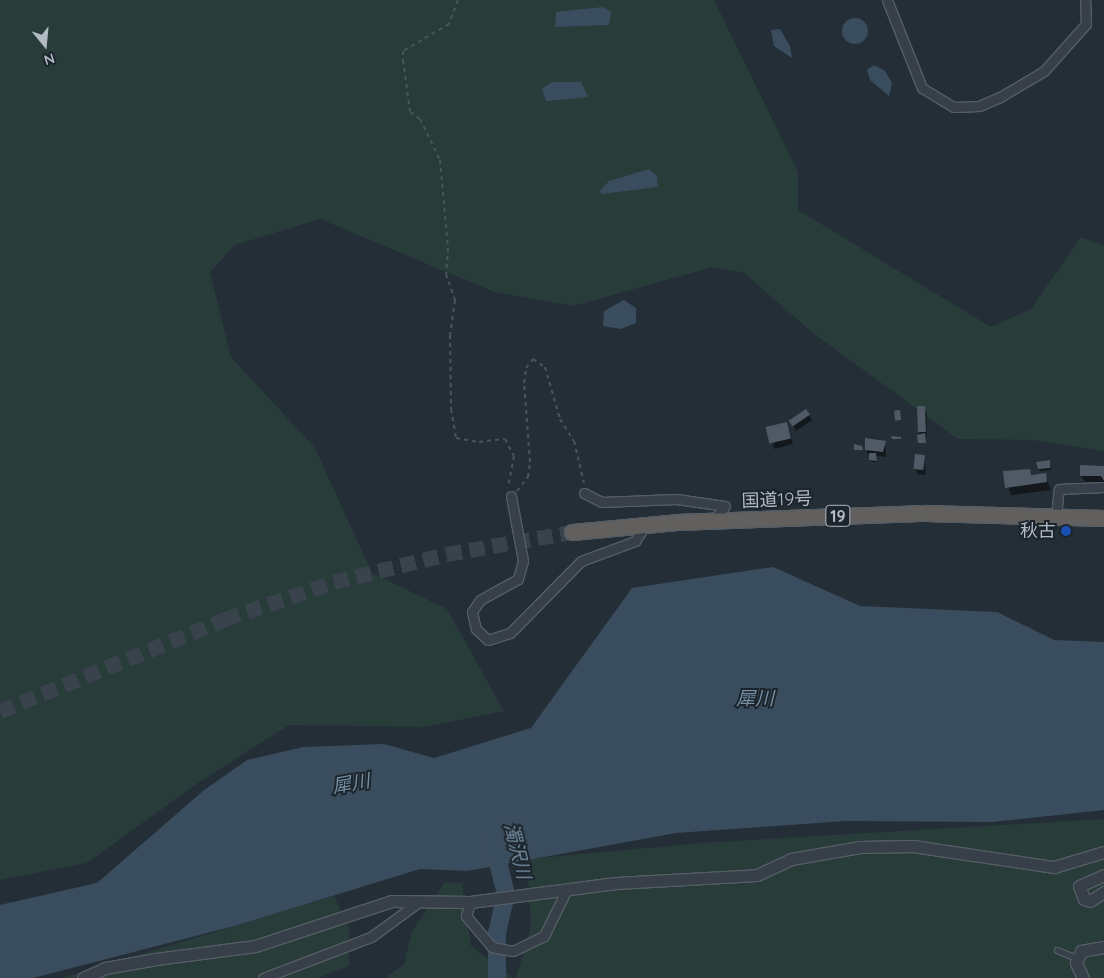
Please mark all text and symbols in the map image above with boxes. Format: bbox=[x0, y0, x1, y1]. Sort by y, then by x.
north arrow bbox=[20, 20, 70, 70]
text: N bbox=[42, 49, 57, 69]
street label: 国道19号 bbox=[741, 488, 813, 512]
road number: 19 bbox=[824, 502, 852, 530]
place label: 秋古 bbox=[1020, 520, 1056, 542]
marker: 秋古 bbox=[1060, 525, 1072, 537]
water label: 犀川 bbox=[736, 688, 774, 710]
water label: 犀川 bbox=[330, 769, 372, 799]
water label: 濁沢川 bbox=[499, 821, 535, 881]

